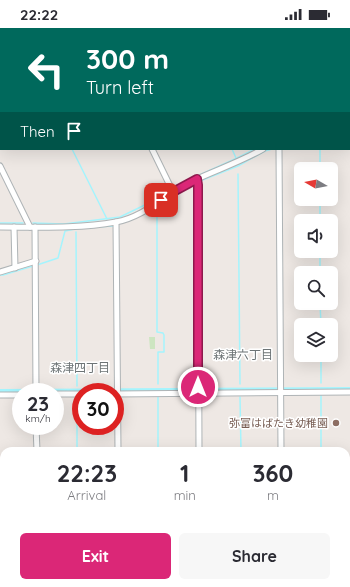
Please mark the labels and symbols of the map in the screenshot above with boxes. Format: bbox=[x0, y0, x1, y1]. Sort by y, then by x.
north arrow bbox=[294, 162, 338, 206]
pin bbox=[144, 183, 178, 217]
district label: 森津六丁目 bbox=[213, 347, 273, 362]
district label: 森津四丁目 bbox=[50, 360, 110, 375]
position arrow bbox=[177, 366, 219, 408]
speed limit sign: 30 bbox=[72, 383, 124, 435]
place label: 弥富はばたき幼稚園 bbox=[229, 416, 328, 430]
marker: 弥富はばたき幼稚園 bbox=[331, 418, 341, 428]

